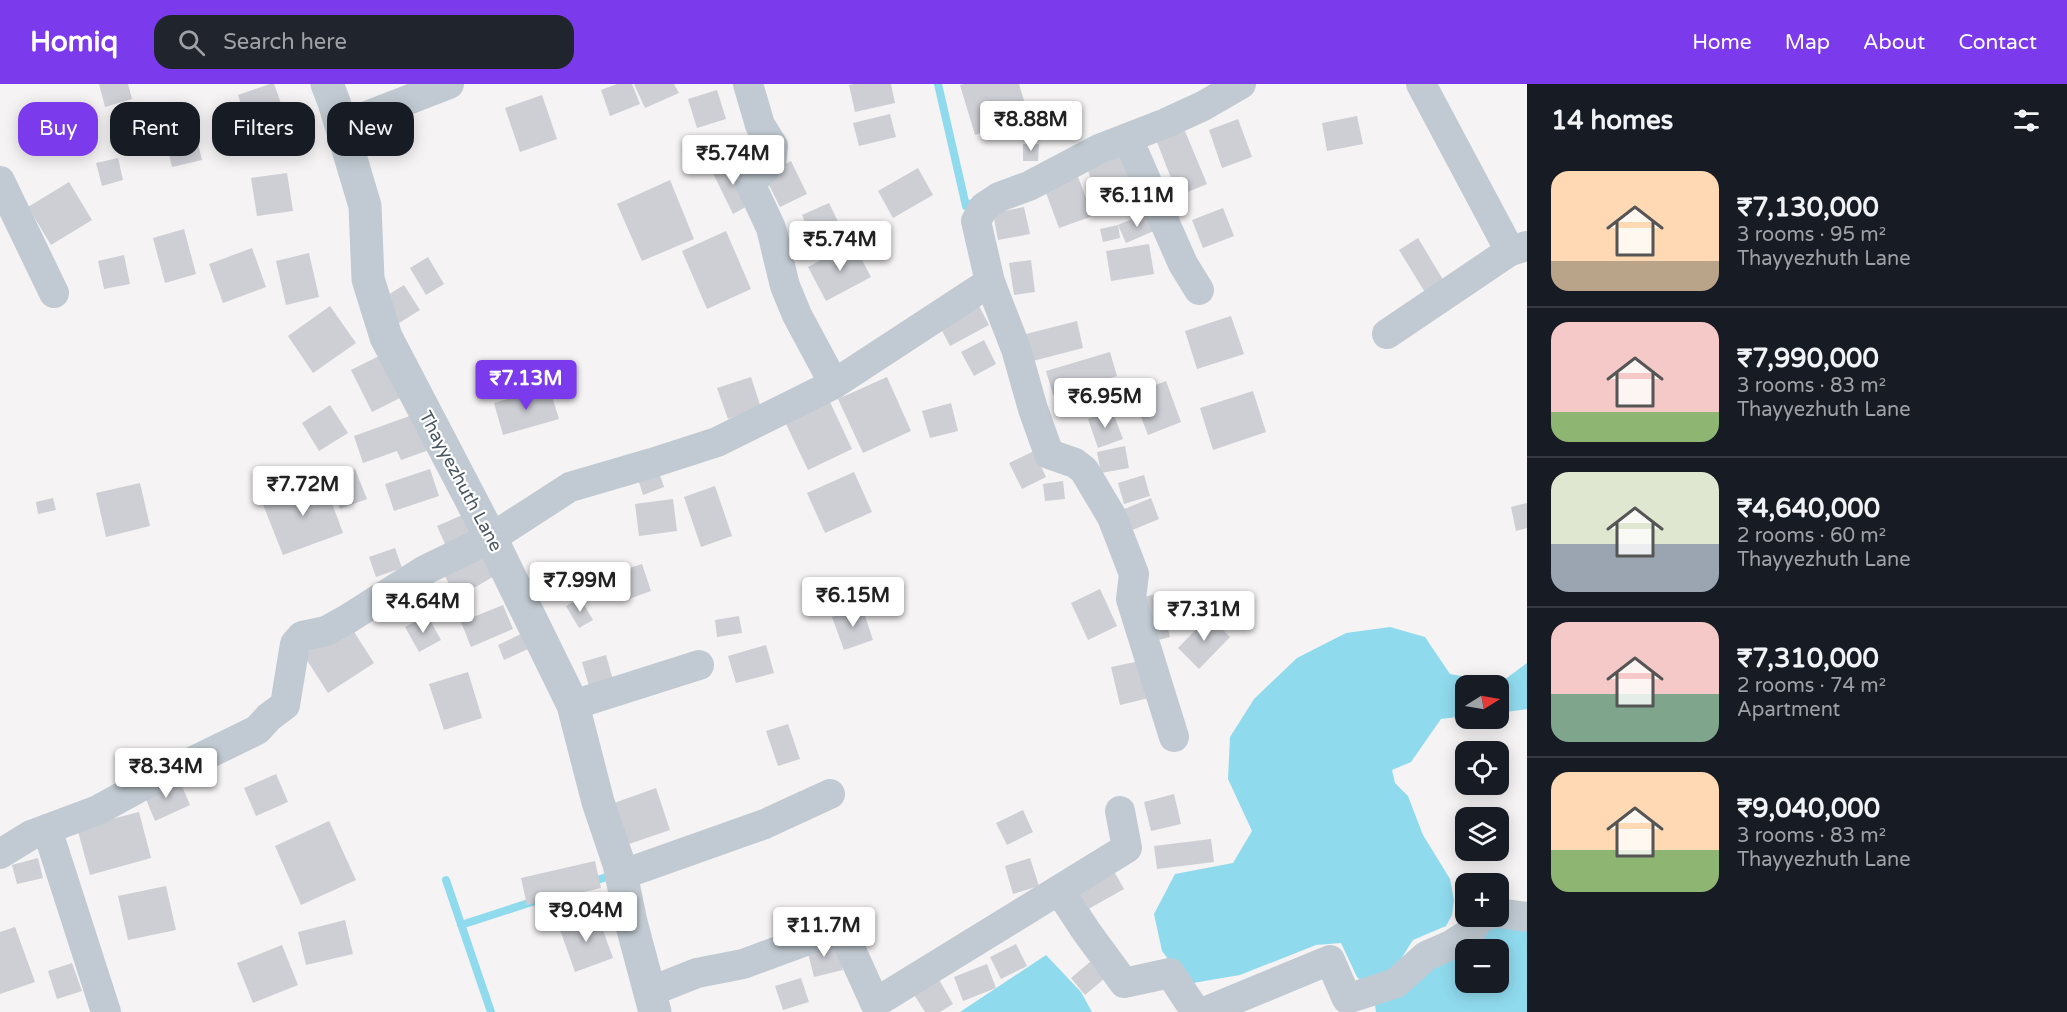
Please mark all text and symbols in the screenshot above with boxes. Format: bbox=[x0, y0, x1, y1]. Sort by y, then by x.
search box bbox=[154, 15, 574, 69]
text: Homiq bbox=[30, 25, 118, 59]
icon: search bbox=[175, 26, 208, 59]
text: Search here bbox=[223, 29, 347, 55]
text: Home bbox=[1692, 30, 1752, 55]
text: Map bbox=[1785, 30, 1830, 55]
text: About bbox=[1863, 30, 1925, 55]
text: Contact bbox=[1958, 30, 2037, 55]
pin: ₹8.88M bbox=[982, 101, 1080, 152]
chip: Buy bbox=[18, 102, 98, 156]
chip: Rent bbox=[110, 102, 200, 156]
chip: Filters bbox=[212, 102, 315, 156]
chip: New bbox=[327, 102, 414, 156]
icon: filters bbox=[2010, 104, 2043, 137]
text: 14 homes bbox=[1551, 105, 1673, 136]
text: ₹8.88M bbox=[994, 108, 1068, 132]
pin: ₹5.74M bbox=[684, 135, 782, 186]
text: ₹5.74M bbox=[696, 142, 770, 166]
pin: ₹6.11M bbox=[1088, 177, 1186, 228]
text: ₹6.11M bbox=[1100, 184, 1174, 208]
text: ₹7,130,000 bbox=[1737, 192, 1879, 223]
icon: home bbox=[1599, 195, 1671, 267]
pin: ₹5.74M bbox=[791, 221, 889, 272]
text: 3 rooms · 95 m² bbox=[1737, 223, 1886, 247]
text: ₹5.74M bbox=[803, 228, 877, 252]
text: Thayyezhuth Lane bbox=[1737, 247, 1910, 271]
text: ₹7,990,000 bbox=[1737, 343, 1879, 374]
icon: home bbox=[1599, 346, 1671, 418]
pin: ₹7.13M bbox=[477, 360, 575, 411]
text: ₹7.13M bbox=[490, 367, 562, 391]
text: 3 rooms · 83 m² bbox=[1737, 374, 1886, 398]
pin: ₹6.95M bbox=[1056, 378, 1154, 429]
text: ₹6.95M bbox=[1068, 385, 1142, 409]
text: Thayyezhuth Lane bbox=[1737, 398, 1910, 422]
street label: Thayyezhuth Lane bbox=[415, 407, 507, 555]
pin: ₹7.72M bbox=[254, 466, 352, 517]
text: ₹7.72M bbox=[267, 473, 339, 497]
text: ₹4,640,000 bbox=[1737, 493, 1880, 524]
icon: home bbox=[1599, 496, 1671, 568]
text: 2 rooms · 60 m² bbox=[1737, 524, 1886, 548]
text: Thayyezhuth Lane bbox=[1737, 548, 1910, 572]
pin: ₹7.99M bbox=[531, 562, 629, 613]
text: ₹7.99M bbox=[544, 569, 616, 593]
pin: ₹6.15M bbox=[804, 577, 902, 628]
pin: ₹4.64M bbox=[374, 583, 472, 634]
text: ₹6.15M bbox=[816, 584, 890, 608]
text: ₹4.64M bbox=[386, 590, 460, 614]
pin: ₹7.31M bbox=[1155, 591, 1253, 642]
text: ₹7.31M bbox=[1168, 598, 1240, 622]
text: ₹7,310,000 bbox=[1737, 643, 1879, 674]
icon: home bbox=[1599, 646, 1671, 718]
text: 2 rooms · 74 m² bbox=[1737, 674, 1886, 698]
north arrow bbox=[1455, 675, 1509, 729]
map controls bbox=[1455, 675, 1509, 993]
text: Apartment bbox=[1737, 698, 1840, 722]
button: locate bbox=[1455, 741, 1509, 795]
pin: ₹8.34M bbox=[117, 748, 215, 799]
text: ₹8.34M bbox=[129, 755, 203, 779]
text: ₹9,040,000 bbox=[1737, 793, 1880, 824]
icon: home bbox=[1599, 796, 1671, 868]
button: layers bbox=[1455, 807, 1509, 861]
text: 3 rooms · 83 m² bbox=[1737, 824, 1886, 848]
text: Thayyezhuth Lane bbox=[1737, 848, 1910, 872]
button: + bbox=[1455, 873, 1509, 927]
pin: ₹9.04M bbox=[537, 892, 635, 943]
text: ₹9.04M bbox=[549, 899, 623, 923]
pin: ₹11.7M bbox=[775, 907, 873, 958]
text: ₹11.7M bbox=[787, 914, 861, 938]
button: − bbox=[1455, 939, 1509, 993]

